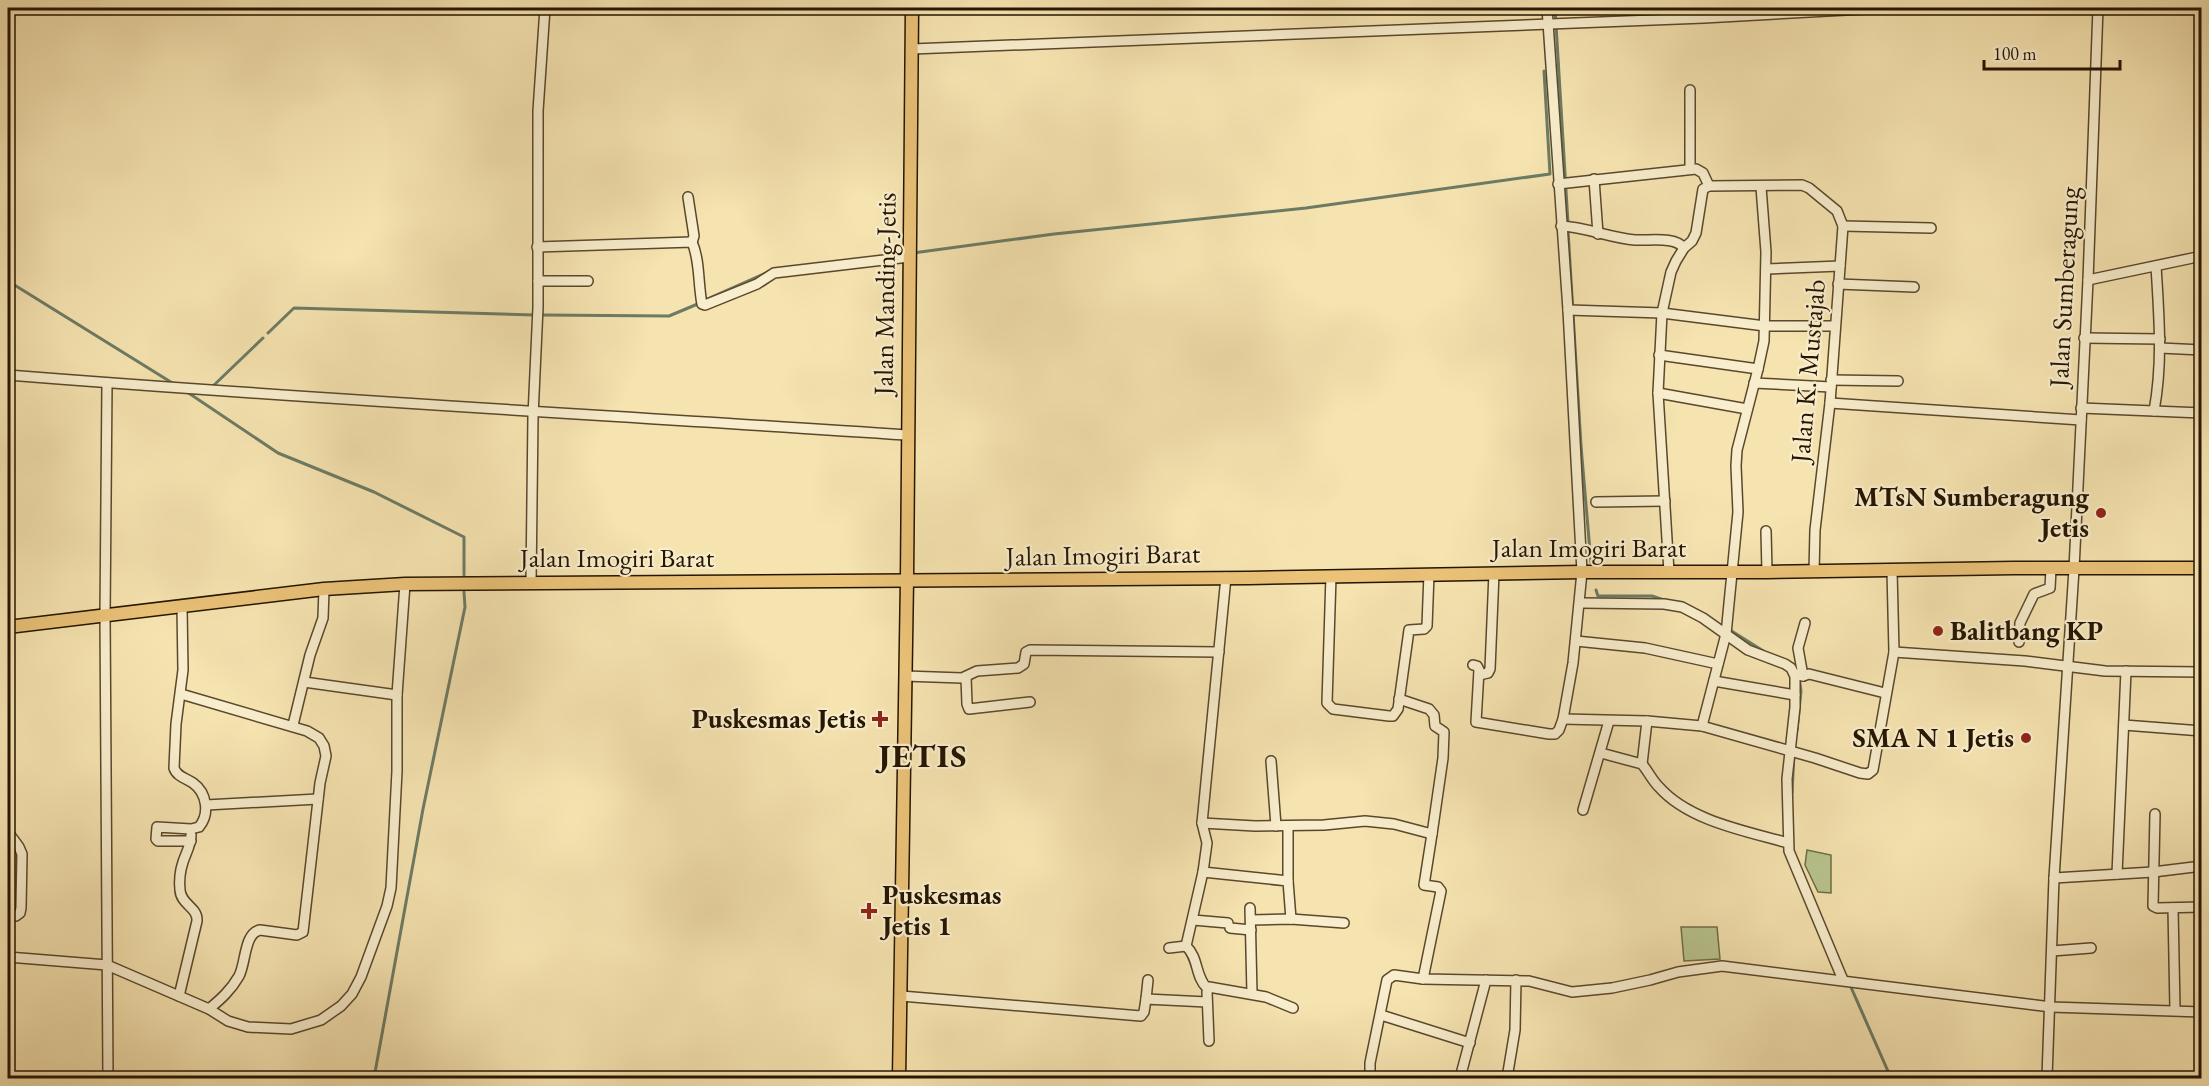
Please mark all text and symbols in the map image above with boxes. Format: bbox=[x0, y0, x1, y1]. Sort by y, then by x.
scale bar bbox=[1984, 33, 2120, 71]
text: 100 m bbox=[1993, 42, 2037, 65]
street label: Jalan Sumberagung bbox=[2041, 186, 2086, 390]
street label: Jalan Manding-Jetis bbox=[865, 192, 904, 398]
street label: Jalan K. Mustajab bbox=[1782, 278, 1833, 466]
place label: MTsN Sumberagung Jetis bbox=[1854, 479, 2089, 545]
marker: MTsN Sumberagung Jetis bbox=[2094, 506, 2108, 520]
street label: Jalan Imogiri Barat bbox=[1490, 530, 1687, 565]
street label: Jalan Imogiri Barat bbox=[1003, 535, 1201, 574]
street label: Jalan Imogiri Barat bbox=[518, 540, 715, 575]
place label: Balitbang KP bbox=[1950, 613, 2103, 648]
marker: Balitbang KP bbox=[1931, 624, 1945, 638]
place label: Puskesmas Jetis bbox=[691, 701, 866, 736]
marker: Puskesmas Jetis bbox=[871, 710, 889, 728]
place label: SMA N 1 Jetis bbox=[1852, 720, 2014, 755]
marker: SMA N 1 Jetis bbox=[2019, 731, 2033, 745]
district label: JETIS bbox=[875, 734, 968, 777]
place label: Puskesmas Jetis 1 bbox=[879, 877, 1002, 943]
marker: Puskesmas Jetis 1 bbox=[860, 902, 878, 920]

